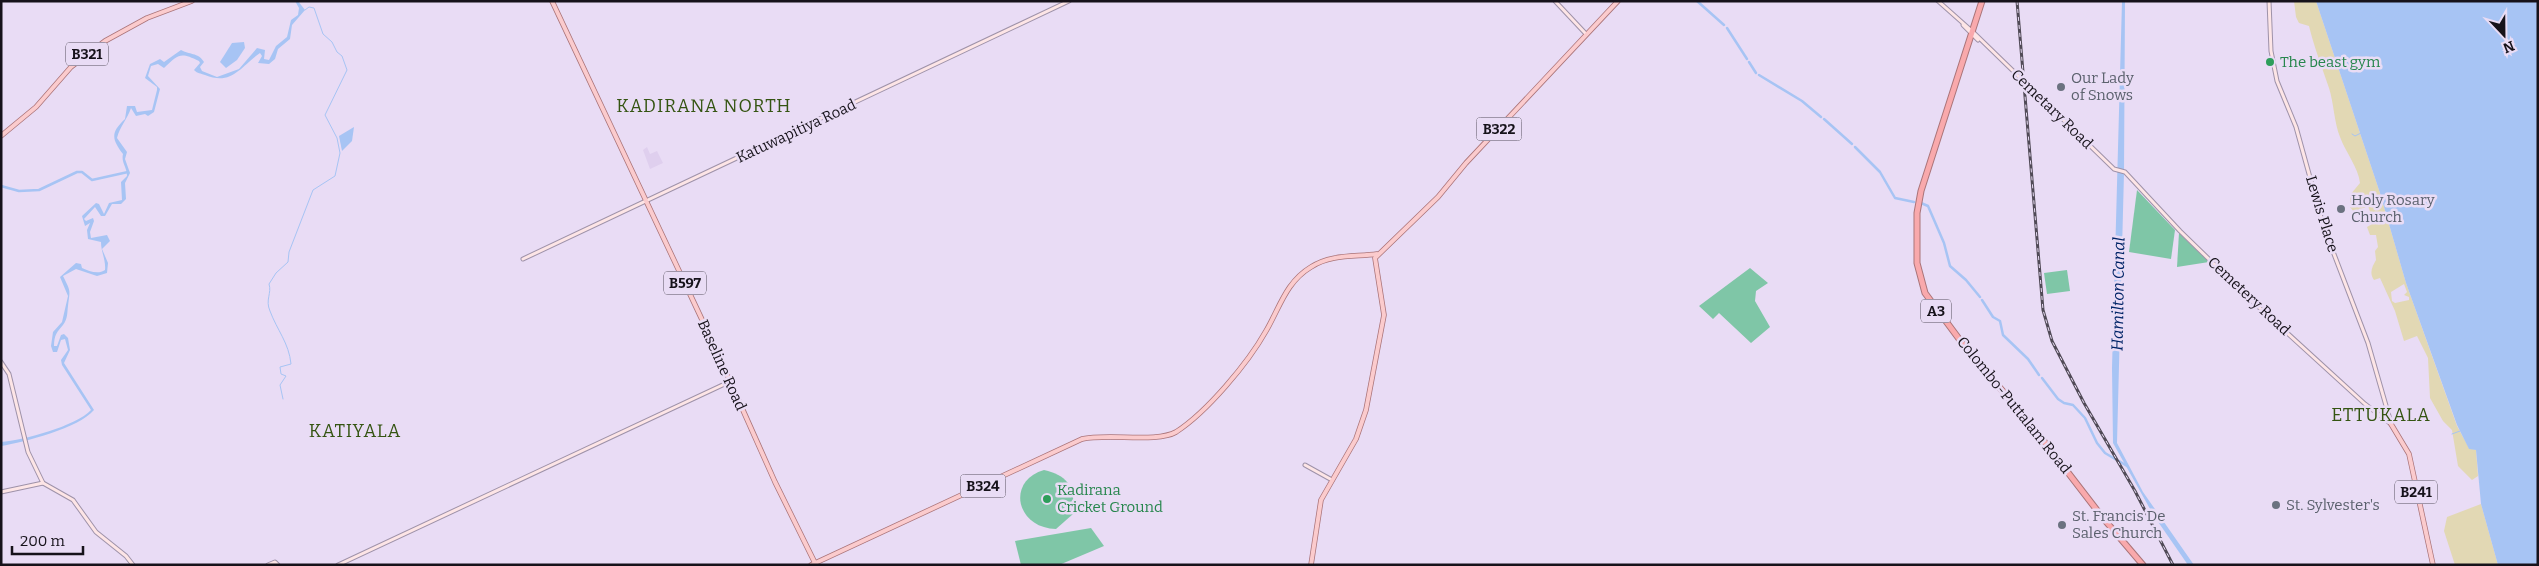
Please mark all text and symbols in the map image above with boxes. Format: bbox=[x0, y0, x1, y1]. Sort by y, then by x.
north arrow bbox=[2479, 10, 2529, 60]
text: N bbox=[2500, 37, 2517, 57]
road number: B321 bbox=[66, 42, 108, 66]
place label: The beast gym bbox=[2280, 53, 2381, 71]
marker: The beast gym bbox=[2264, 56, 2276, 68]
street label: Cemetary Road bbox=[2007, 66, 2097, 153]
place label: Our Lady of Snows bbox=[2071, 69, 2134, 104]
marker: Our Lady of Snows bbox=[2055, 81, 2067, 93]
district label: KADIRANA NORTH bbox=[616, 95, 792, 117]
street label: Katuwapitiya Road bbox=[733, 95, 859, 167]
road number: B322 bbox=[1476, 118, 1522, 140]
street label: Lewis Place bbox=[2302, 173, 2342, 255]
place label: Holy Rosary Church bbox=[2351, 191, 2435, 226]
marker: Holy Rosary Church bbox=[2335, 203, 2347, 215]
water label: Hamilton Canal bbox=[2108, 237, 2128, 351]
street label: Cemetery Road bbox=[2204, 253, 2294, 339]
road number: B597 bbox=[664, 272, 706, 294]
road number: A3 bbox=[1921, 300, 1951, 322]
street label: Baseline Road bbox=[694, 317, 750, 413]
street label: Colombo-Puttalam Road bbox=[1953, 333, 2075, 477]
district label: ETTUKALA bbox=[2331, 404, 2431, 426]
district label: KATIYALA bbox=[309, 420, 401, 442]
road number: B324 bbox=[960, 474, 1006, 498]
place label: Kadirana Cricket Ground bbox=[1057, 481, 1163, 516]
road number: B241 bbox=[2395, 481, 2437, 504]
marker: Kadirana Cricket Ground bbox=[1041, 493, 1053, 505]
place label: St. Sylvester's bbox=[2286, 496, 2380, 514]
marker: St. Sylvester's bbox=[2270, 499, 2282, 511]
place label: St. Francis De Sales Church bbox=[2072, 507, 2165, 542]
marker: St. Francis De Sales Church bbox=[2056, 519, 2068, 531]
scale bar bbox=[12, 524, 84, 556]
text: 200 m bbox=[20, 532, 65, 550]

